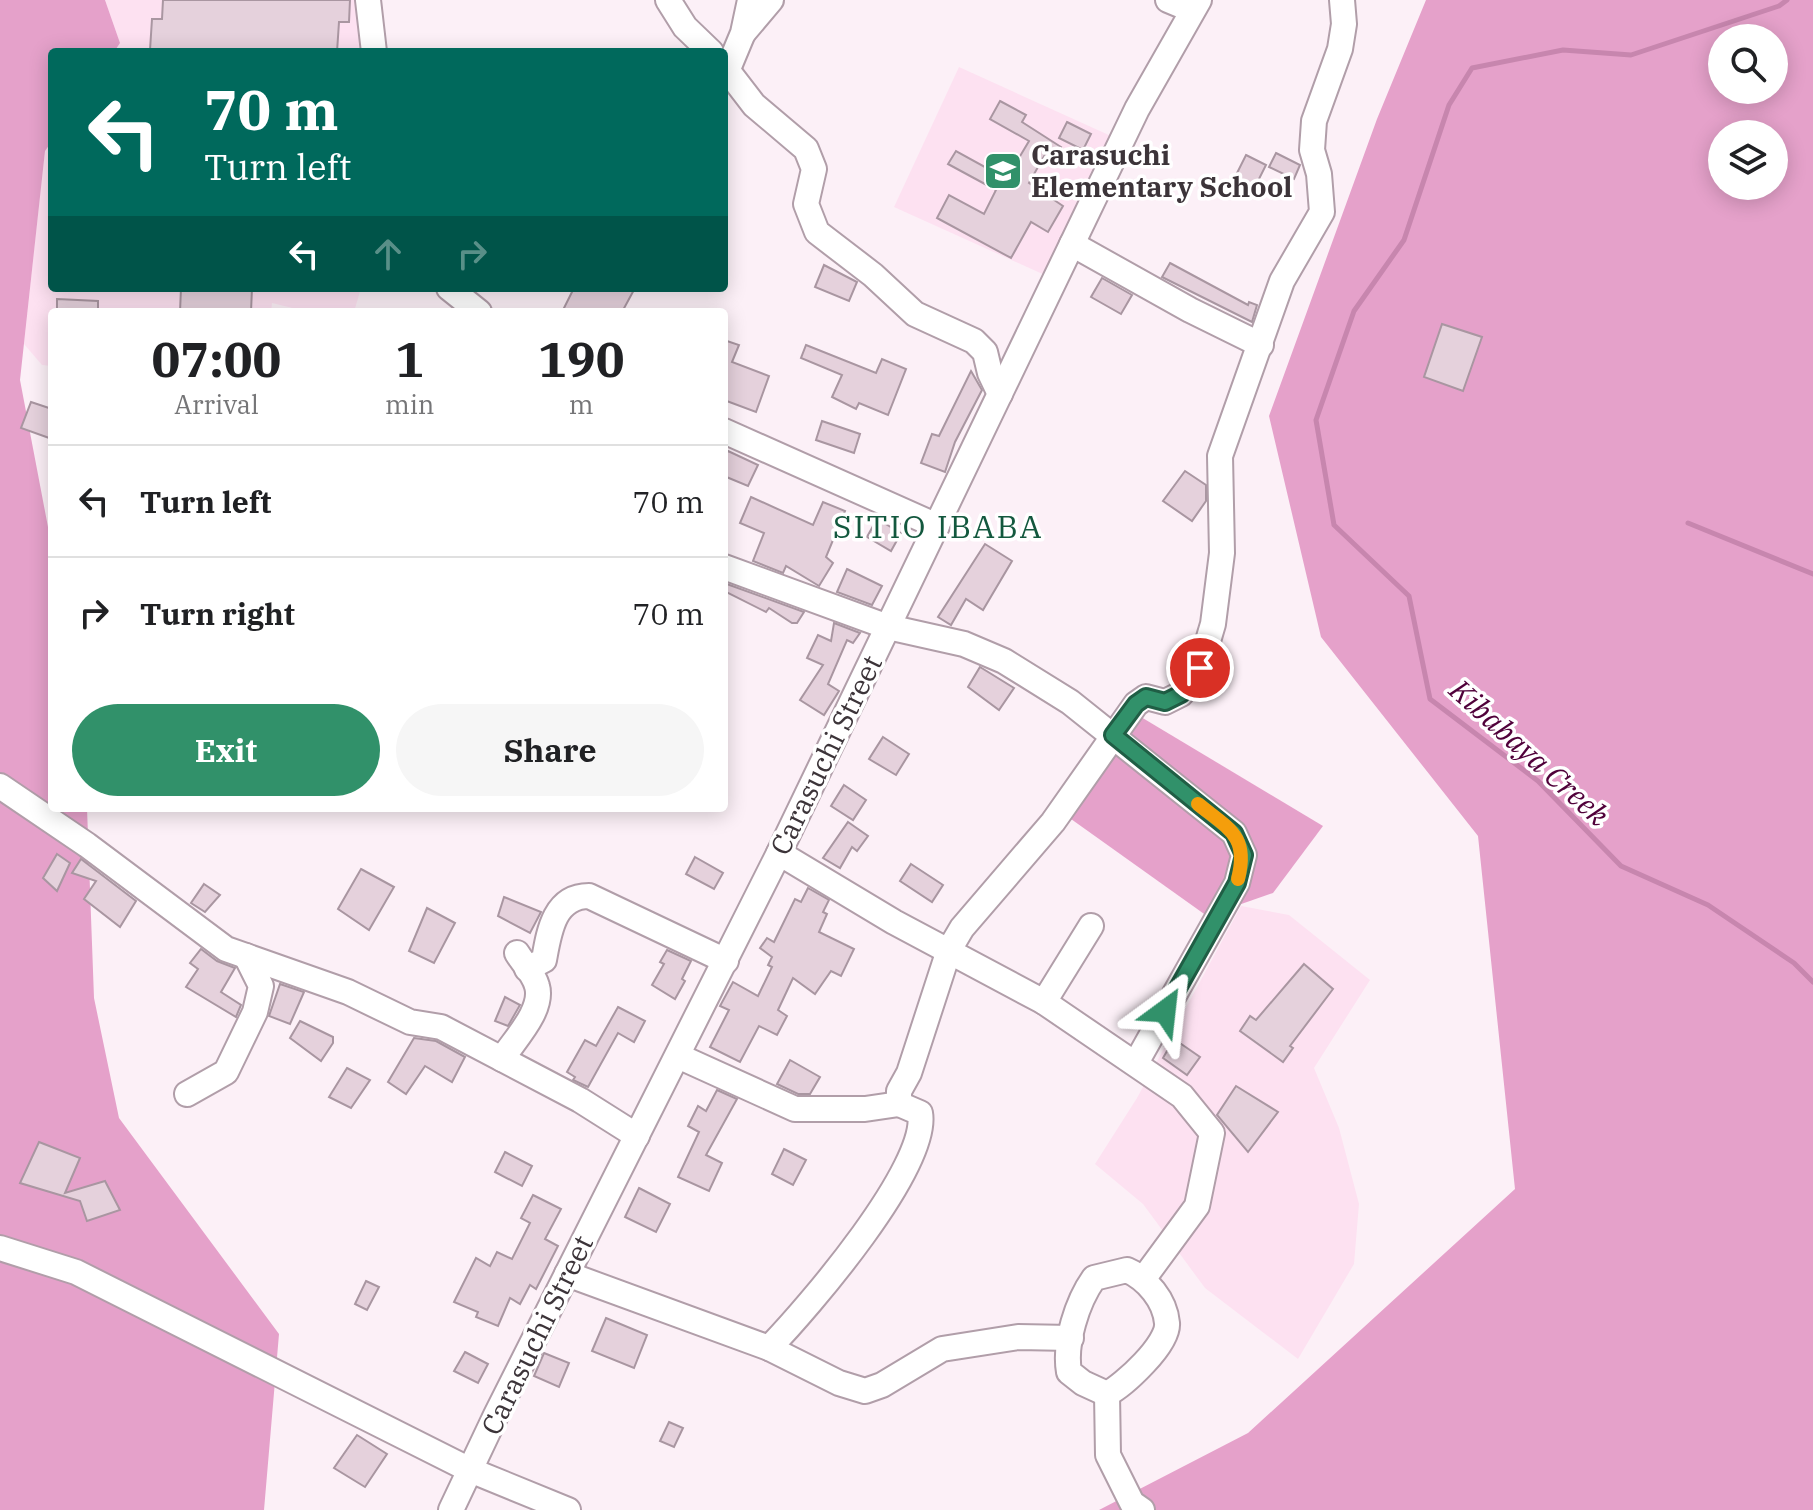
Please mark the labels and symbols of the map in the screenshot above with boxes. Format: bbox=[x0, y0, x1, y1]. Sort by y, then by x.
place label: Carasuchi Elementary School bbox=[1031, 136, 1292, 205]
school or university icon: Carasuchi Elementary School bbox=[982, 150, 1024, 192]
district label: SITIO IBABA bbox=[833, 505, 1043, 547]
pin bbox=[1166, 634, 1234, 702]
street label: Carasuchi Street bbox=[761, 649, 890, 861]
water label: Kibabaya Creek bbox=[1441, 669, 1618, 834]
position arrow bbox=[1123, 969, 1207, 1053]
street label: Carasuchi Street bbox=[472, 1229, 601, 1441]

